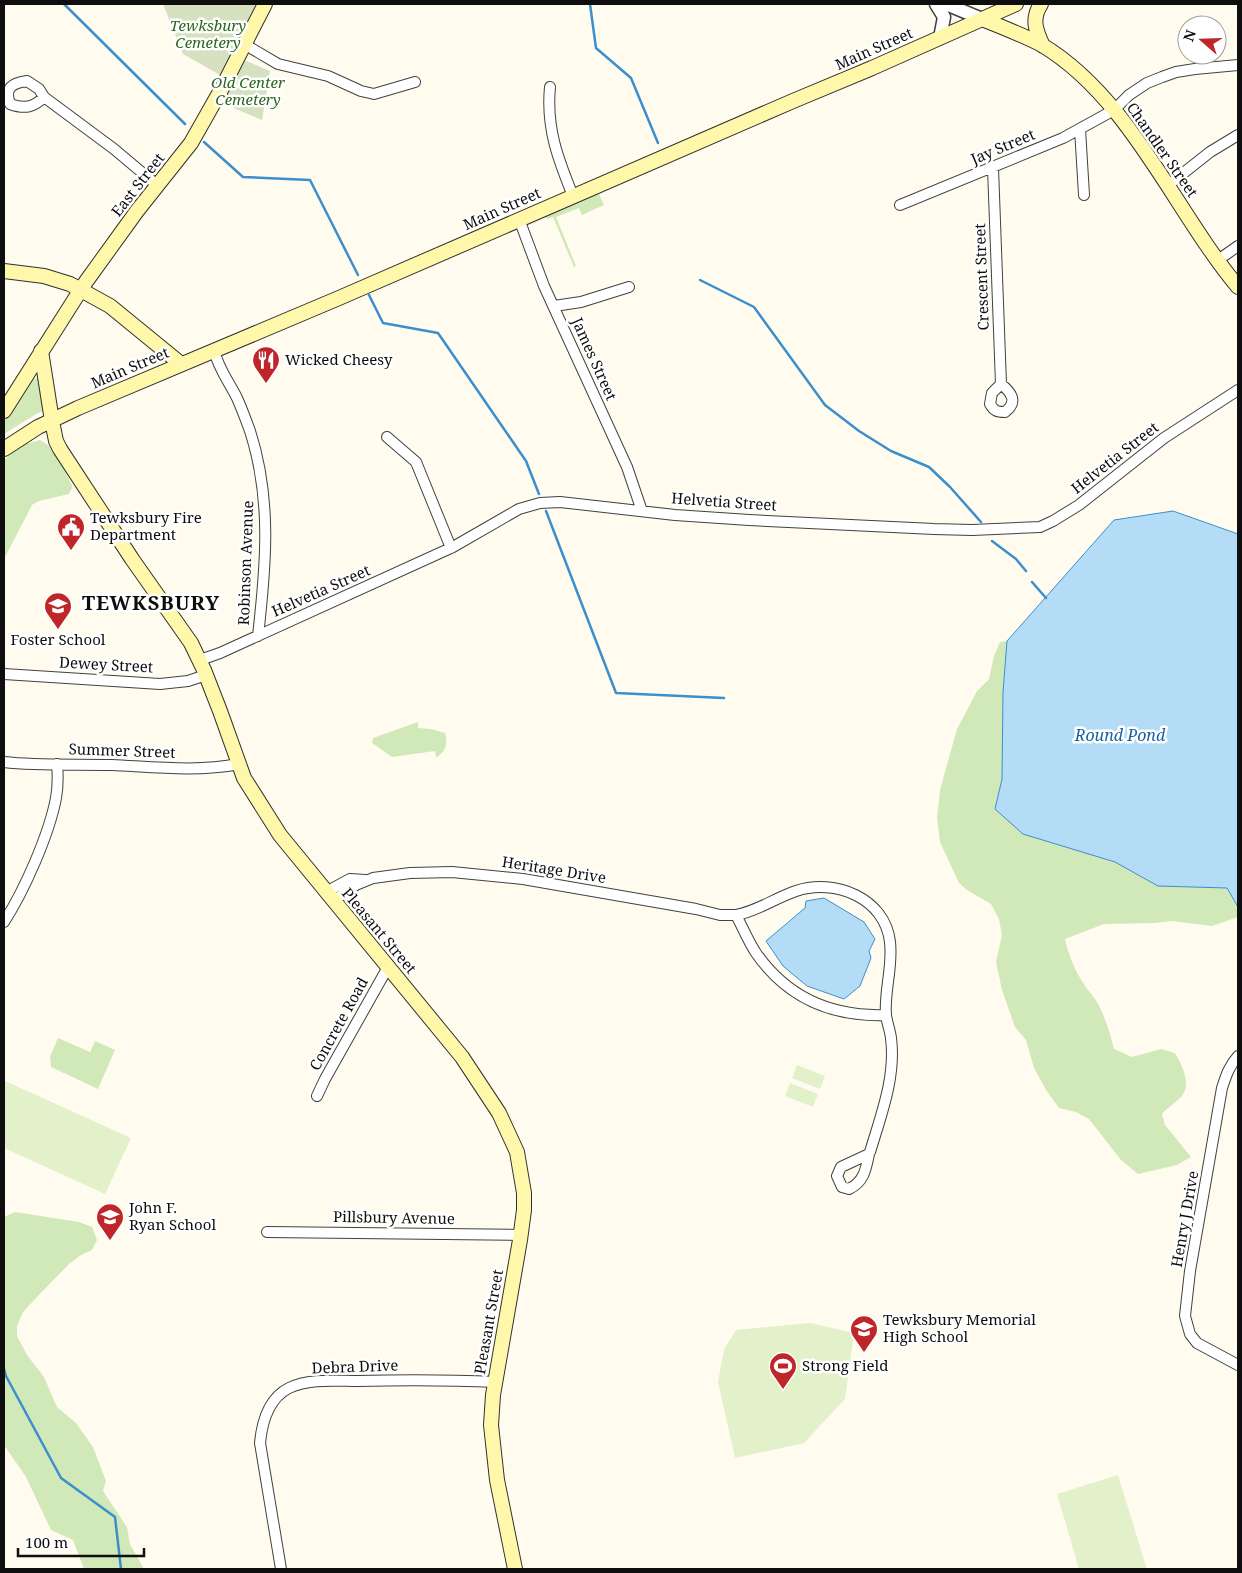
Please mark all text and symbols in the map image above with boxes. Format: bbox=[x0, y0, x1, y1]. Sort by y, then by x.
park label: Tewksbury Cemetery bbox=[170, 15, 246, 52]
north arrow bbox=[1177, 15, 1227, 65]
street label: Main Street bbox=[832, 22, 915, 74]
text: N bbox=[1178, 27, 1200, 44]
park label: Old Center Cemetery bbox=[211, 72, 286, 109]
street label: Chandler Street bbox=[1123, 98, 1203, 201]
street label: Jay Street bbox=[967, 124, 1038, 169]
street label: East Street bbox=[106, 148, 168, 220]
street label: Main Street bbox=[460, 182, 543, 234]
street label: Crescent Street bbox=[969, 223, 993, 331]
street label: James Street bbox=[567, 313, 622, 403]
street label: Main Street bbox=[88, 342, 172, 392]
restaurant icon: Wicked Cheesy bbox=[251, 345, 281, 384]
place label: Wicked Cheesy bbox=[285, 349, 393, 369]
street label: Helvetia Street bbox=[1067, 417, 1162, 498]
street label: Helvetia Street bbox=[671, 487, 777, 515]
street label: Robinson Avenue bbox=[233, 500, 257, 626]
place label: Tewksbury Fire Department bbox=[90, 507, 202, 544]
public building icon: Tewksbury Fire Department bbox=[56, 512, 86, 551]
street label: Helvetia Street bbox=[268, 559, 373, 621]
district label: TEWKSBURY bbox=[82, 589, 220, 616]
school or university icon: Foster School bbox=[43, 591, 73, 630]
place label: Foster School bbox=[11, 629, 106, 649]
street label: Dewey Street bbox=[59, 652, 154, 676]
water label: Round Pond bbox=[1074, 724, 1166, 746]
street label: Summer Street bbox=[68, 738, 176, 762]
street label: Heritage Drive bbox=[501, 851, 608, 887]
street label: Pleasant Street bbox=[338, 883, 422, 977]
street label: Concrete Road bbox=[304, 973, 372, 1074]
street label: Henry J Drive bbox=[1166, 1169, 1202, 1269]
place label: John F. Ryan School bbox=[128, 1197, 216, 1234]
school or university icon: John F. Ryan School bbox=[95, 1202, 125, 1241]
street label: Pillsbury Avenue bbox=[333, 1206, 455, 1228]
street label: Pleasant Street bbox=[469, 1268, 507, 1376]
place label: Tewksbury Memorial High School bbox=[883, 1309, 1036, 1346]
school or university icon: Tewksbury Memorial High School bbox=[849, 1314, 879, 1353]
sports icon: Strong Field bbox=[768, 1351, 798, 1390]
street label: Debra Drive bbox=[311, 1354, 399, 1378]
place label: Strong Field bbox=[802, 1355, 888, 1375]
scale bar bbox=[18, 1526, 144, 1558]
text: 100 m bbox=[25, 1532, 68, 1552]

